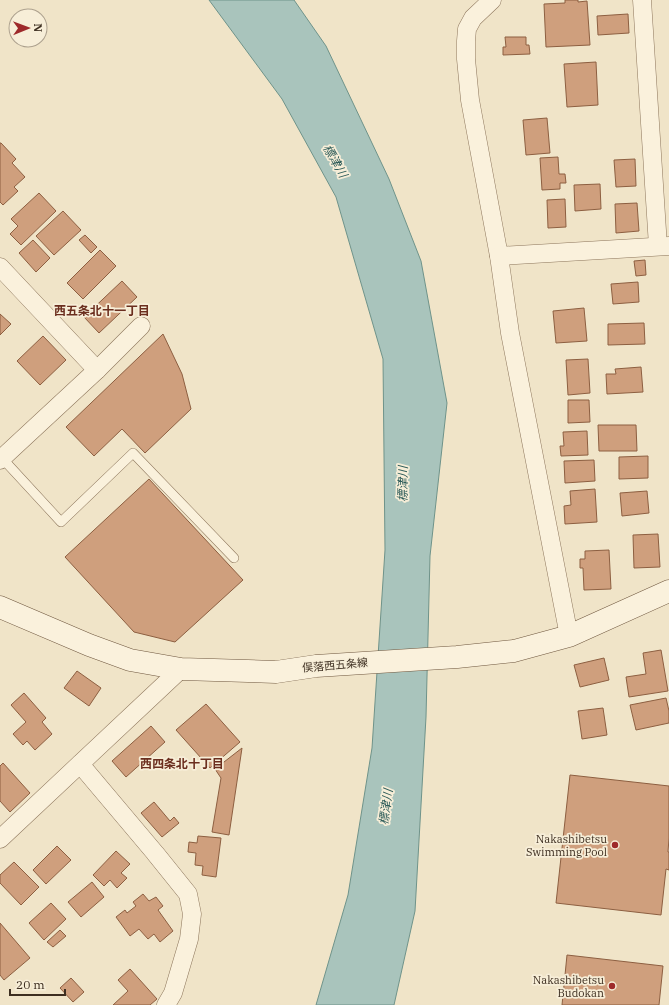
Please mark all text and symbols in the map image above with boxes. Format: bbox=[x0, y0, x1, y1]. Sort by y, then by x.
north arrow bbox=[8, 8, 48, 48]
text: N bbox=[31, 23, 45, 33]
water label: 標津川 bbox=[320, 141, 352, 182]
district label: 西五条北十一丁目 bbox=[54, 303, 150, 318]
water label: 標津川 bbox=[395, 464, 410, 502]
street label: 俣落西五条線 bbox=[302, 655, 368, 675]
district label: 西四条北十丁目 bbox=[140, 756, 224, 771]
water label: 標津川 bbox=[376, 786, 396, 826]
place label: Nakashibetsu Swimming Pool bbox=[526, 832, 607, 859]
marker: Nakashibetsu Swimming Pool bbox=[610, 840, 620, 850]
scale bar bbox=[10, 971, 65, 997]
place label: Nakashibetsu Budokan bbox=[533, 973, 604, 1000]
text: 20 m bbox=[16, 977, 45, 992]
marker: Nakashibetsu Budokan bbox=[607, 981, 617, 991]

